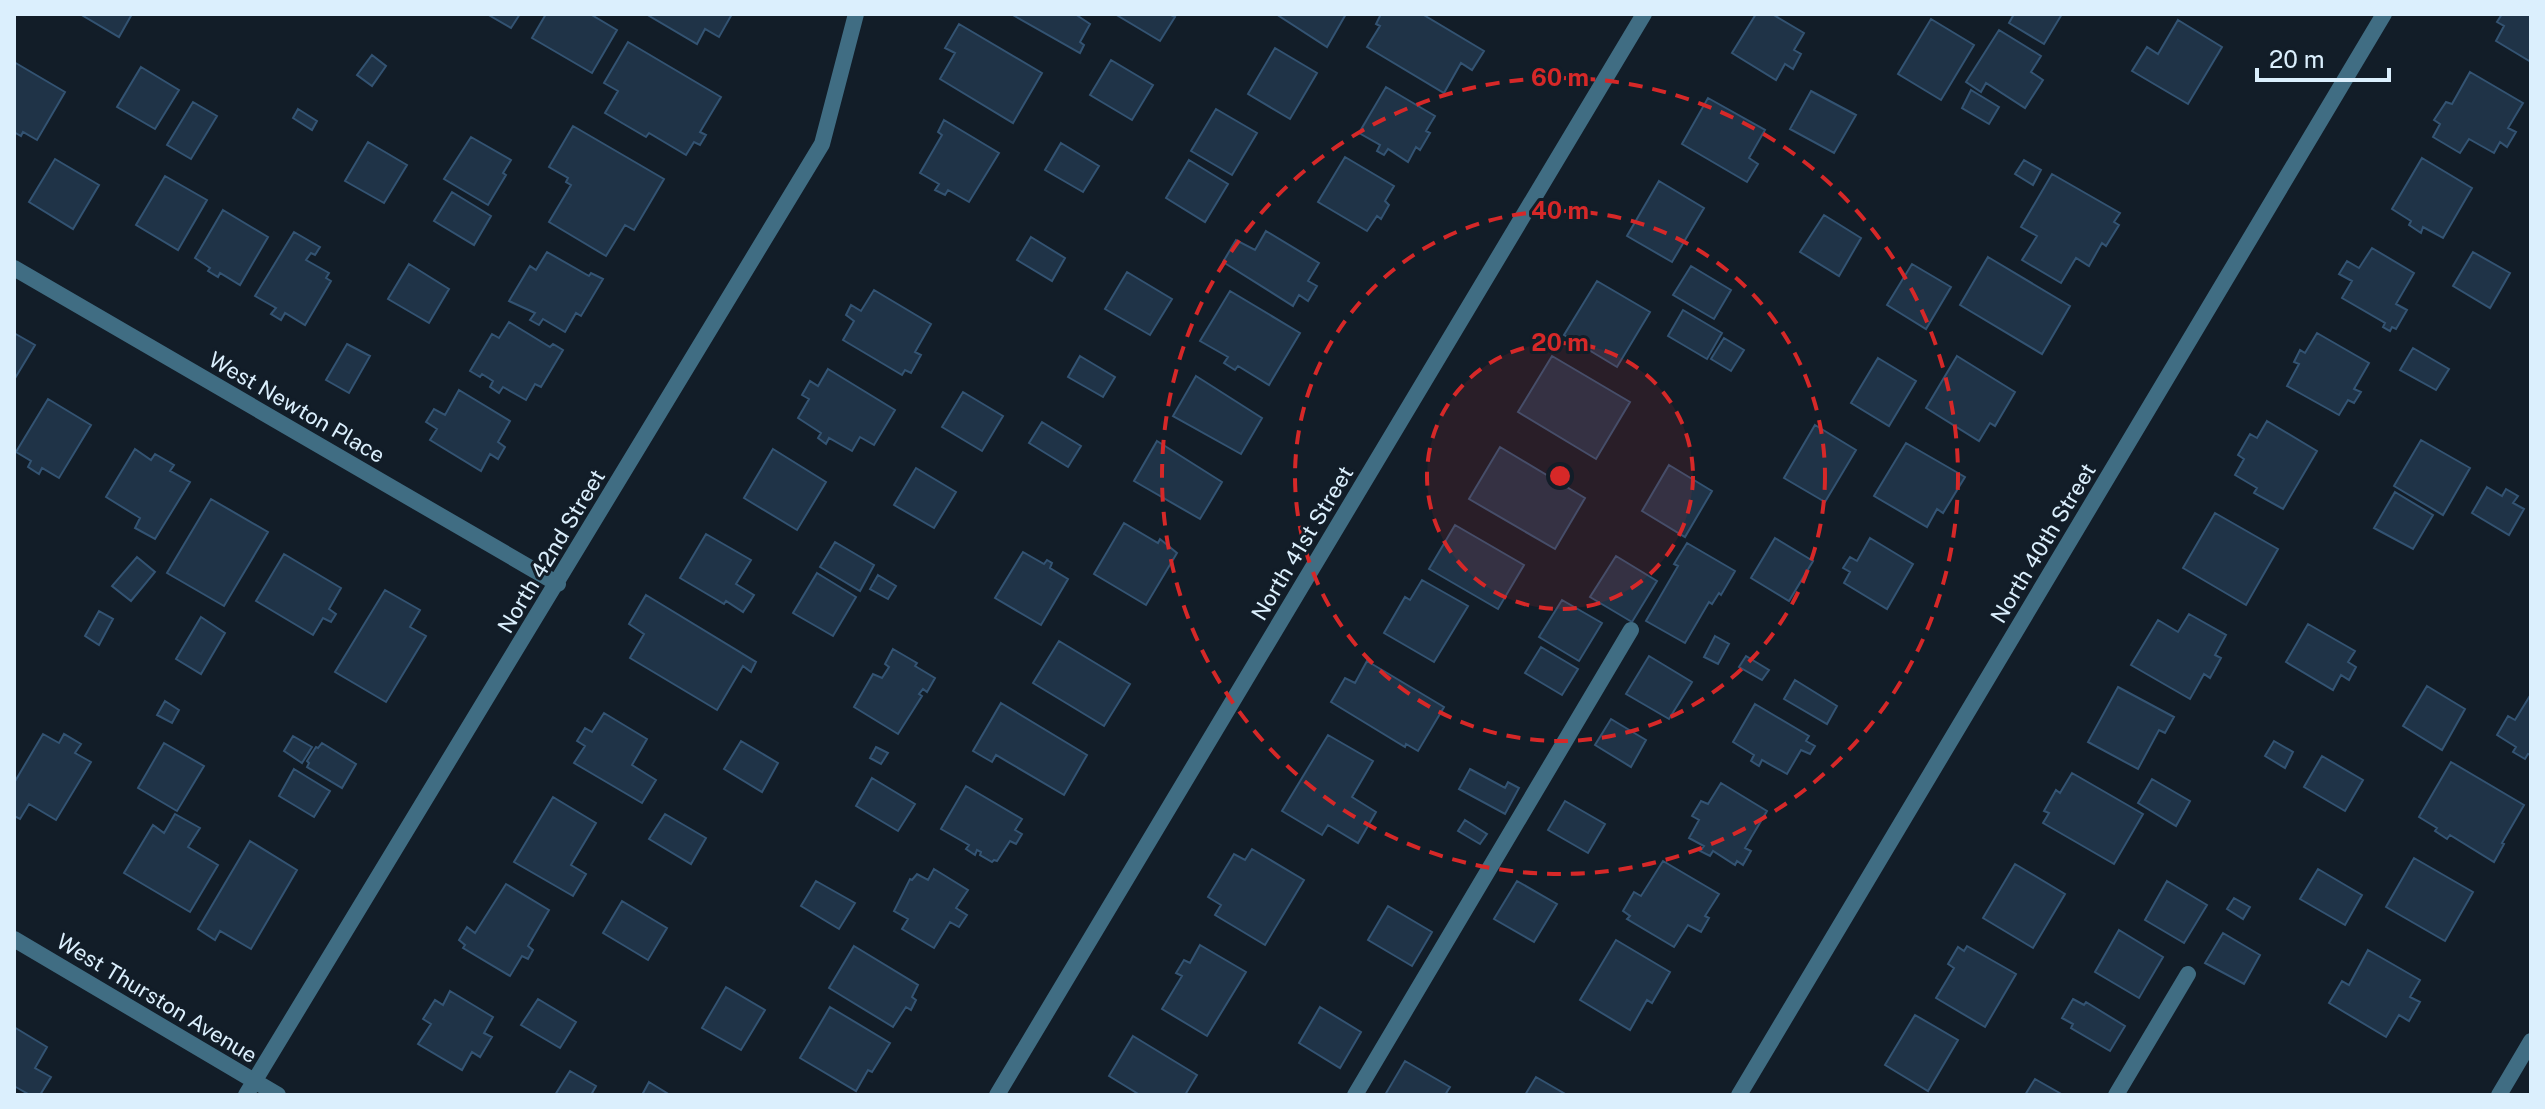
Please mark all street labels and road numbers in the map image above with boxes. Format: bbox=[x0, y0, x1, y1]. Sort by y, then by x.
street label: West Newton Place bbox=[204, 346, 390, 468]
street label: North 40th Street bbox=[1985, 458, 2101, 628]
street label: North 41st Street bbox=[1246, 461, 1358, 625]
street label: North 42nd Street bbox=[492, 465, 610, 637]
street label: West Thurston Avenue bbox=[52, 928, 262, 1068]

